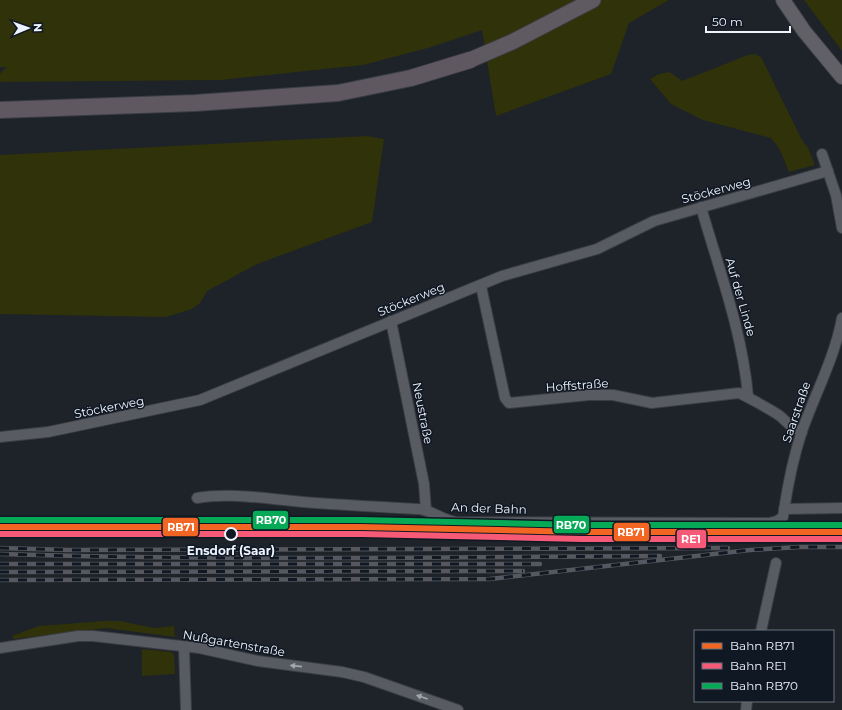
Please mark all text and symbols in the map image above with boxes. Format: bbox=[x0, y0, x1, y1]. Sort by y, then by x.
north arrow bbox=[8, 8, 48, 48]
scale bar bbox=[706, 8, 790, 34]
text: 50 m bbox=[712, 14, 743, 29]
text: N bbox=[31, 23, 45, 32]
street label: Stöckerweg bbox=[680, 174, 752, 206]
street label: Auf der Linde bbox=[723, 256, 759, 338]
street label: Stöckerweg bbox=[375, 279, 447, 319]
street label: Hoffstraße bbox=[545, 375, 609, 395]
street label: Saarstraße bbox=[779, 379, 813, 445]
street label: Neustraße bbox=[410, 381, 436, 445]
street label: Stöckerweg bbox=[73, 393, 145, 421]
street label: An der Bahn bbox=[451, 499, 527, 517]
line badge: RB70 bbox=[252, 510, 289, 530]
text: RB70 bbox=[256, 513, 287, 527]
line badge: RB70 bbox=[553, 515, 590, 534]
line badge: RB71 bbox=[162, 517, 199, 537]
text: RB70 bbox=[556, 518, 587, 532]
text: RB71 bbox=[167, 520, 195, 534]
line badge: RB71 bbox=[613, 522, 650, 542]
text: RB71 bbox=[617, 525, 645, 539]
marker: Ensdorf (Saar) bbox=[224, 527, 238, 541]
line badge: RE1 bbox=[676, 529, 707, 549]
text: RE1 bbox=[681, 532, 701, 546]
place label: Ensdorf (Saar) bbox=[187, 543, 275, 558]
street label: Nußgartenstraße bbox=[182, 627, 286, 659]
legend bbox=[694, 630, 834, 702]
text: Bahn RB71 bbox=[730, 638, 795, 653]
text: Bahn RE1 bbox=[730, 658, 787, 673]
one-way arrow bbox=[290, 663, 302, 669]
text: Bahn RB70 bbox=[730, 678, 798, 693]
one-way arrow bbox=[415, 694, 427, 700]

